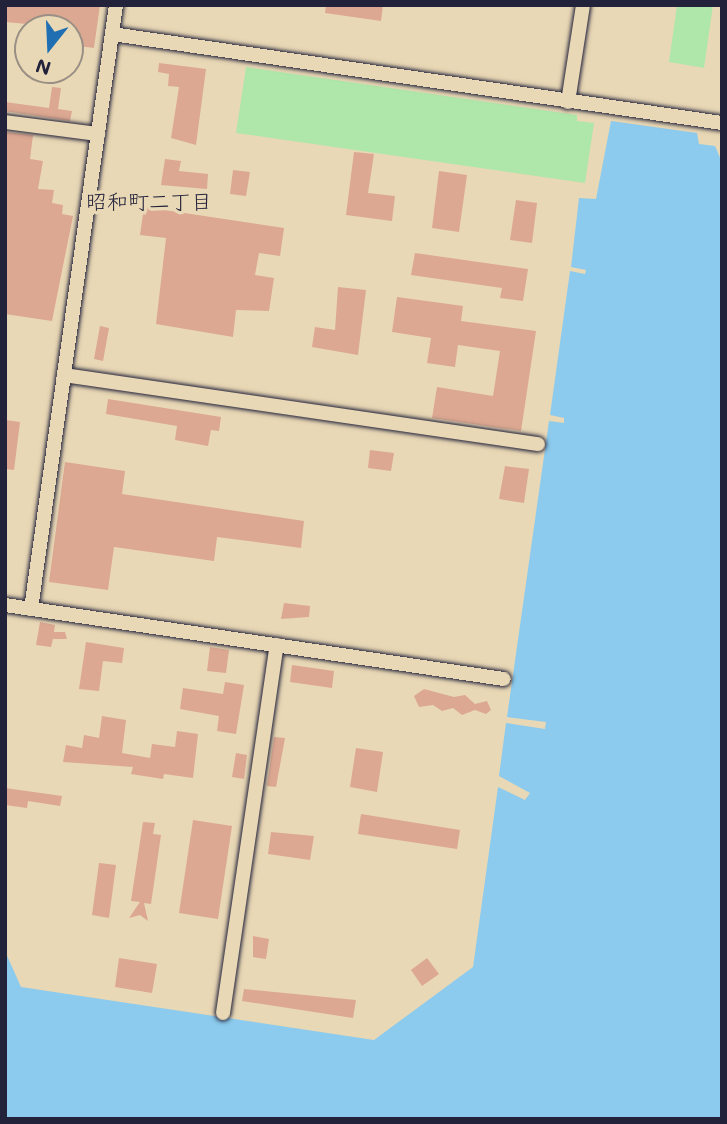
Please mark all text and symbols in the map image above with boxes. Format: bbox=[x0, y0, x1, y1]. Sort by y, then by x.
north arrow bbox=[14, 14, 84, 84]
text: N bbox=[32, 53, 54, 82]
district label: 昭和町二丁目 bbox=[86, 188, 212, 214]

